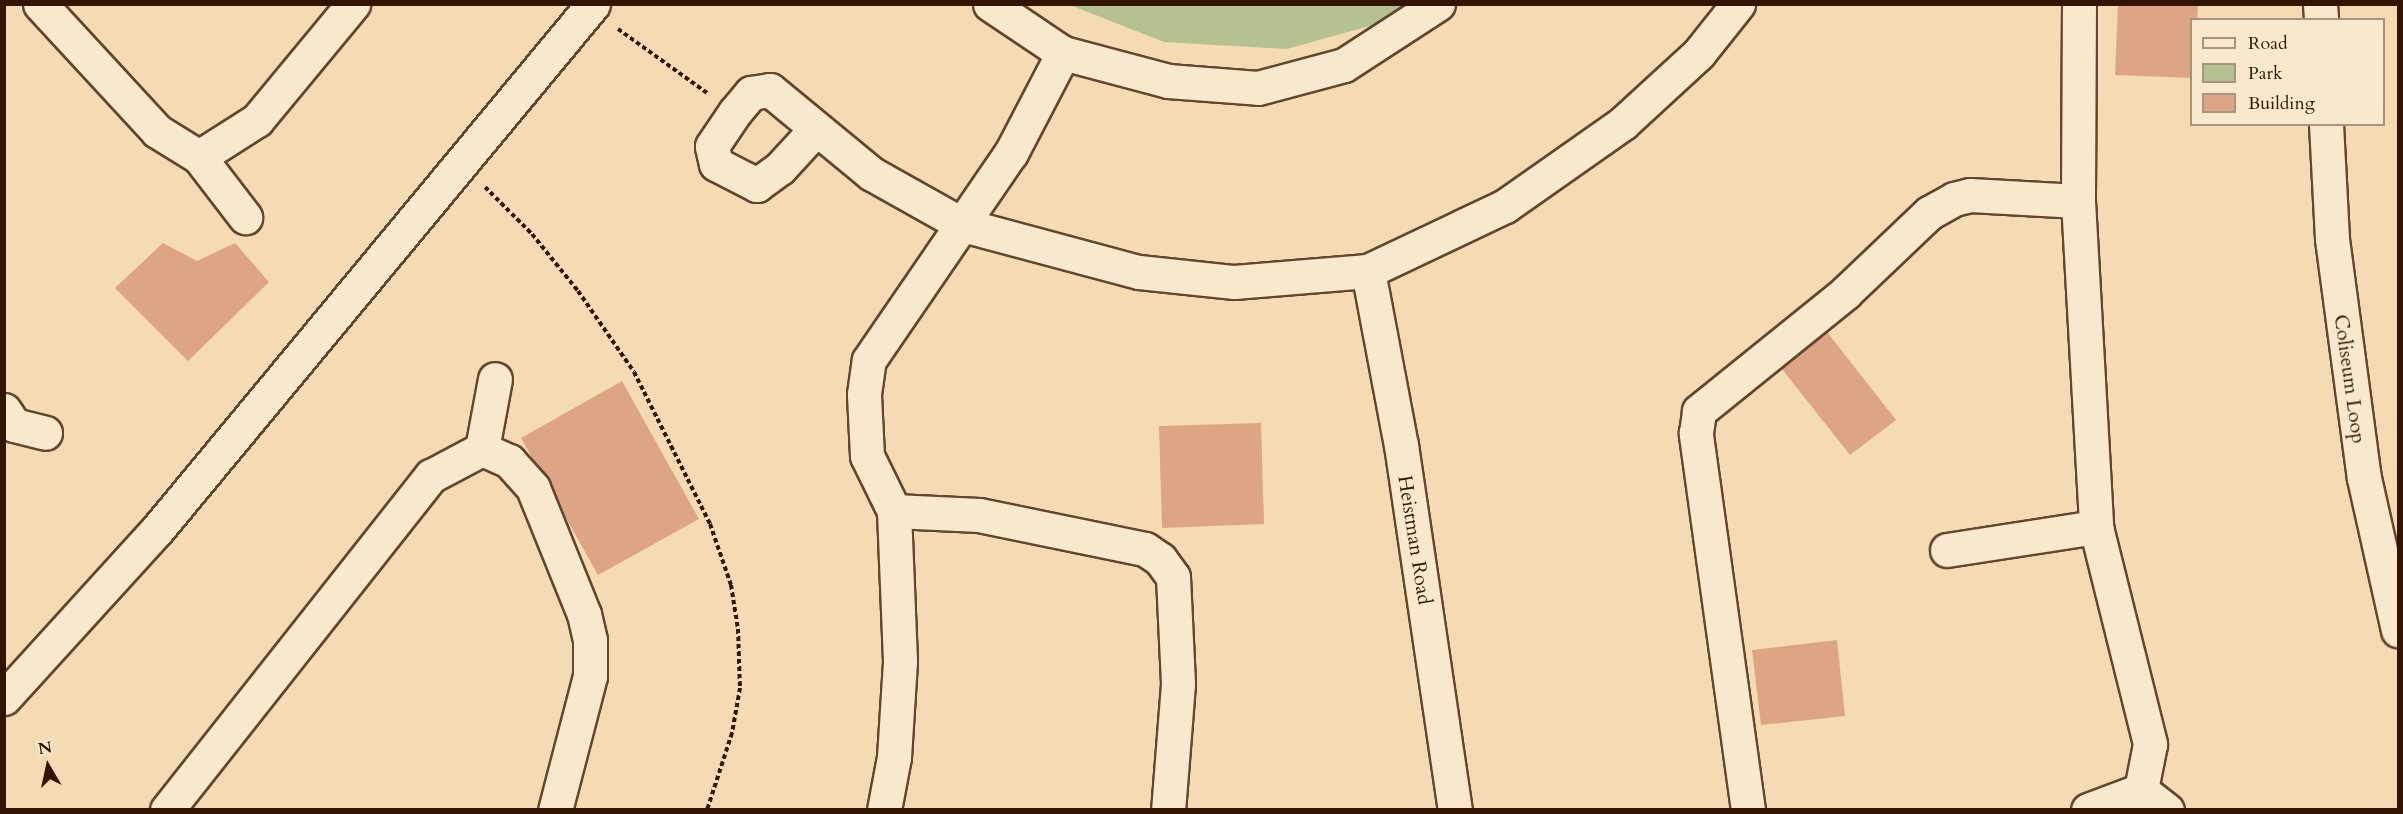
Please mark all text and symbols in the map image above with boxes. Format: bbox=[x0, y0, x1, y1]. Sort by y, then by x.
legend bbox=[2190, 18, 2385, 126]
text: Road bbox=[2248, 31, 2288, 56]
text: Park bbox=[2248, 61, 2283, 86]
text: Building bbox=[2248, 91, 2315, 116]
street label: Coliseum Loop bbox=[2329, 313, 2371, 445]
street label: Heistman Road bbox=[1393, 474, 1437, 606]
north arrow bbox=[18, 736, 78, 796]
text: N bbox=[37, 736, 54, 760]

